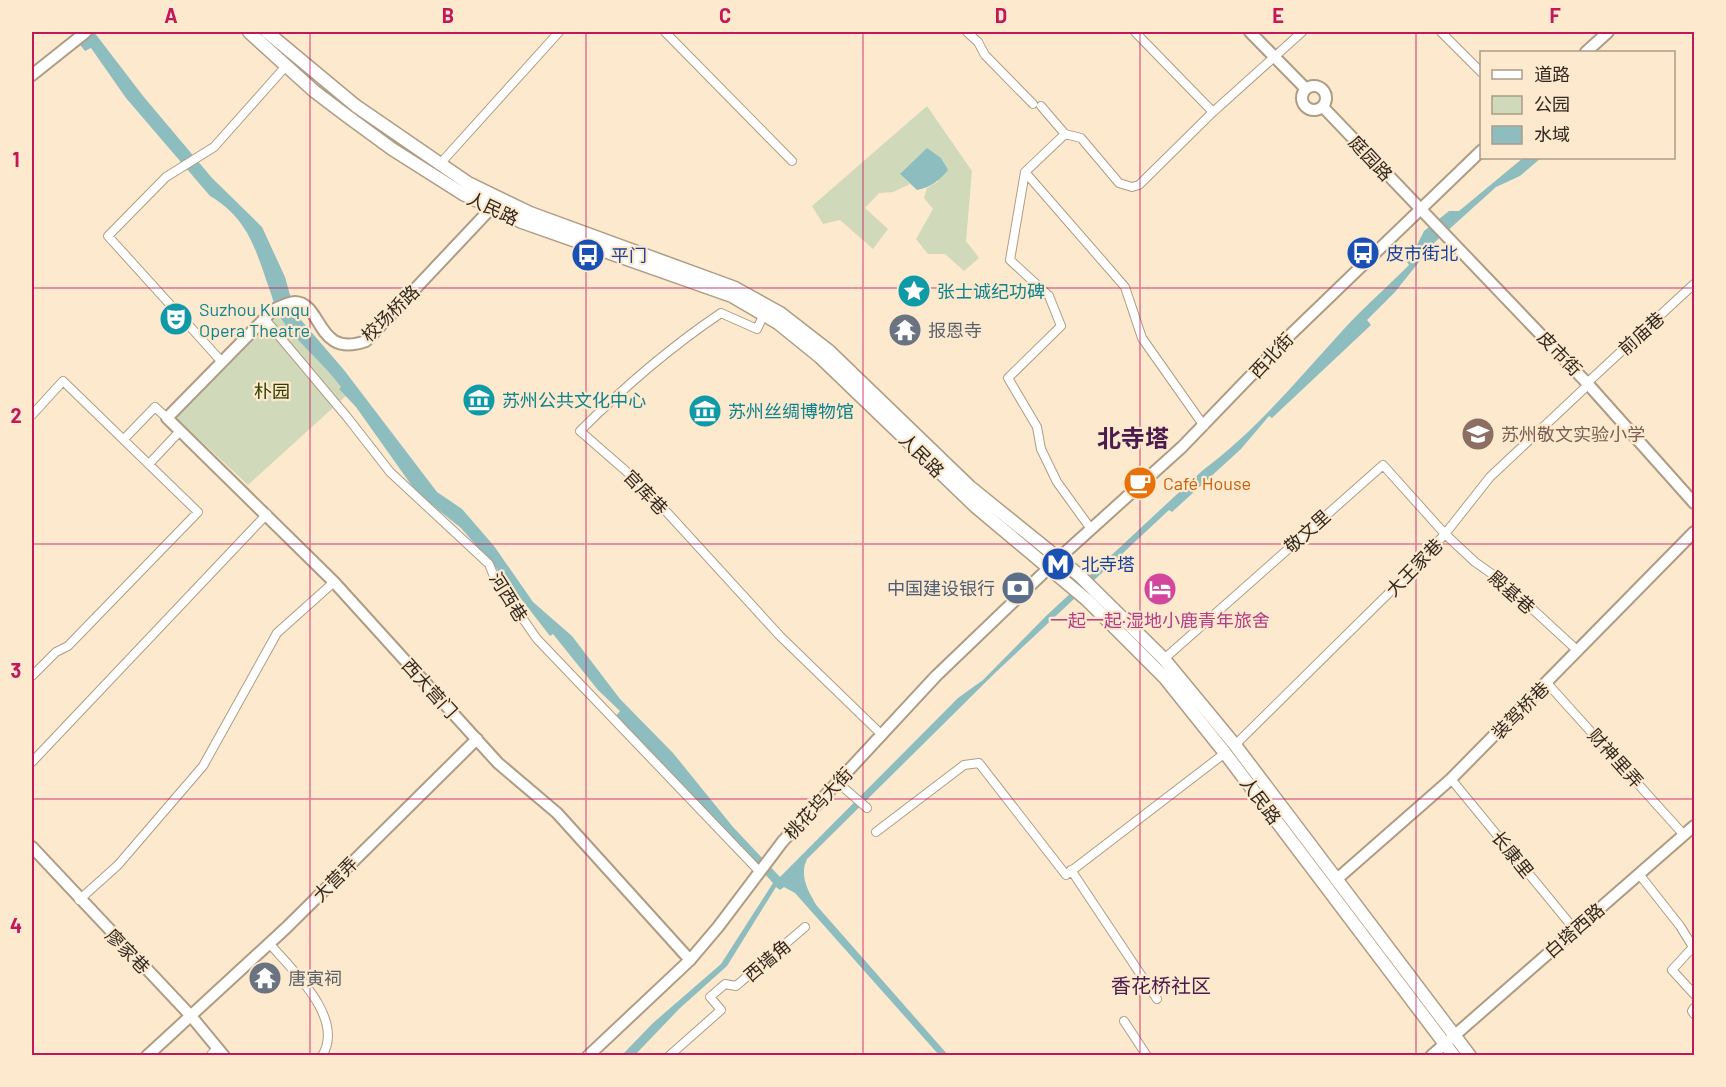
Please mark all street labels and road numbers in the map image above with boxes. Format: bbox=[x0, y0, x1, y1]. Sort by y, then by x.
street label: 庭园路 bbox=[1345, 131, 1397, 185]
street label: 人民路 bbox=[464, 187, 522, 229]
street label: 校场桥路 bbox=[356, 280, 424, 346]
street label: 前庙巷 bbox=[1614, 307, 1668, 359]
street label: 皮市街 bbox=[1533, 326, 1587, 380]
street label: 西北街 bbox=[1245, 328, 1297, 382]
street label: 人民路 bbox=[895, 428, 949, 482]
street label: 官库巷 bbox=[619, 465, 673, 519]
street label: 敬文里 bbox=[1280, 505, 1334, 557]
street label: 大王家巷 bbox=[1381, 533, 1447, 601]
street label: 殿基巷 bbox=[1484, 566, 1540, 618]
street label: 河西巷 bbox=[485, 568, 533, 626]
street label: 西大营门 bbox=[398, 654, 462, 722]
street label: 装驾桥巷 bbox=[1487, 677, 1553, 743]
street label: 财神里弄 bbox=[1584, 724, 1648, 792]
street label: 桃花坞大街 bbox=[779, 763, 857, 843]
street label: 人民路 bbox=[1236, 772, 1286, 828]
street label: 长康里 bbox=[1487, 826, 1539, 882]
street label: 大营弄 bbox=[308, 852, 362, 906]
street label: 白塔西路 bbox=[1540, 898, 1608, 962]
street label: 廖家巷 bbox=[101, 924, 155, 978]
street label: 西墙角 bbox=[739, 934, 795, 986]

